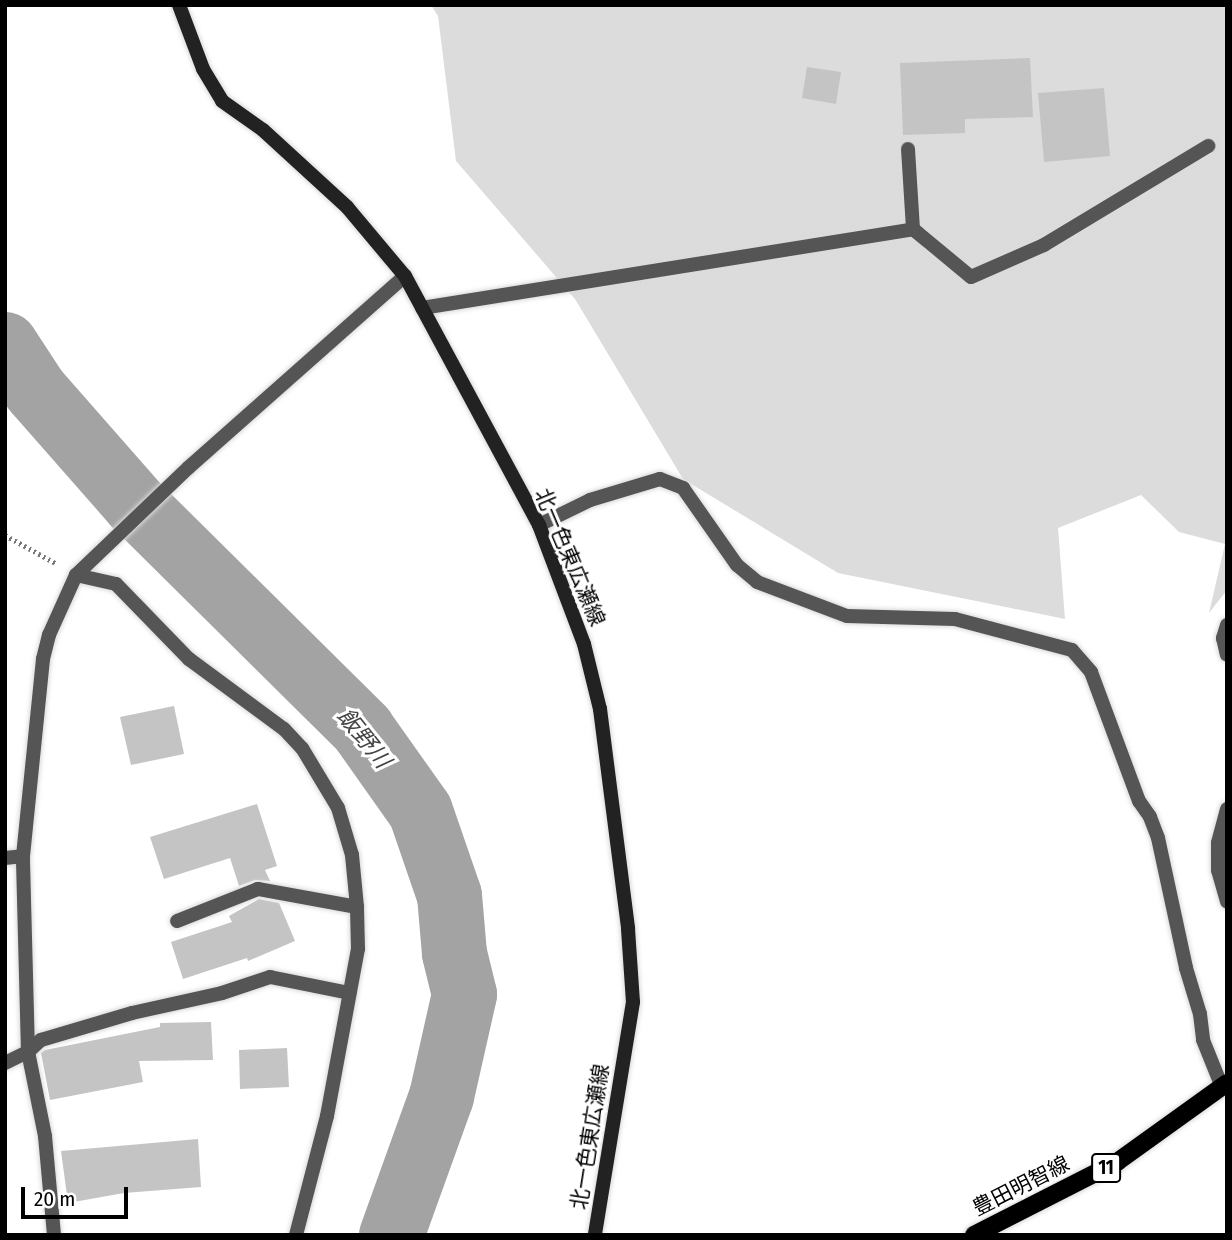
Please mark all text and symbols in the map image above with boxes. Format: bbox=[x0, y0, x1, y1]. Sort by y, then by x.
street label: 北一色東広瀬線 bbox=[530, 484, 610, 630]
water label: 飯野川 bbox=[332, 703, 396, 773]
street label: 北一色東広瀬線 bbox=[566, 1062, 614, 1212]
street label: 豊田明智線 bbox=[969, 1151, 1073, 1221]
road number: 11 bbox=[1090, 1152, 1122, 1184]
scale bar bbox=[24, 1174, 131, 1218]
text: 20 m bbox=[34, 1186, 75, 1212]

